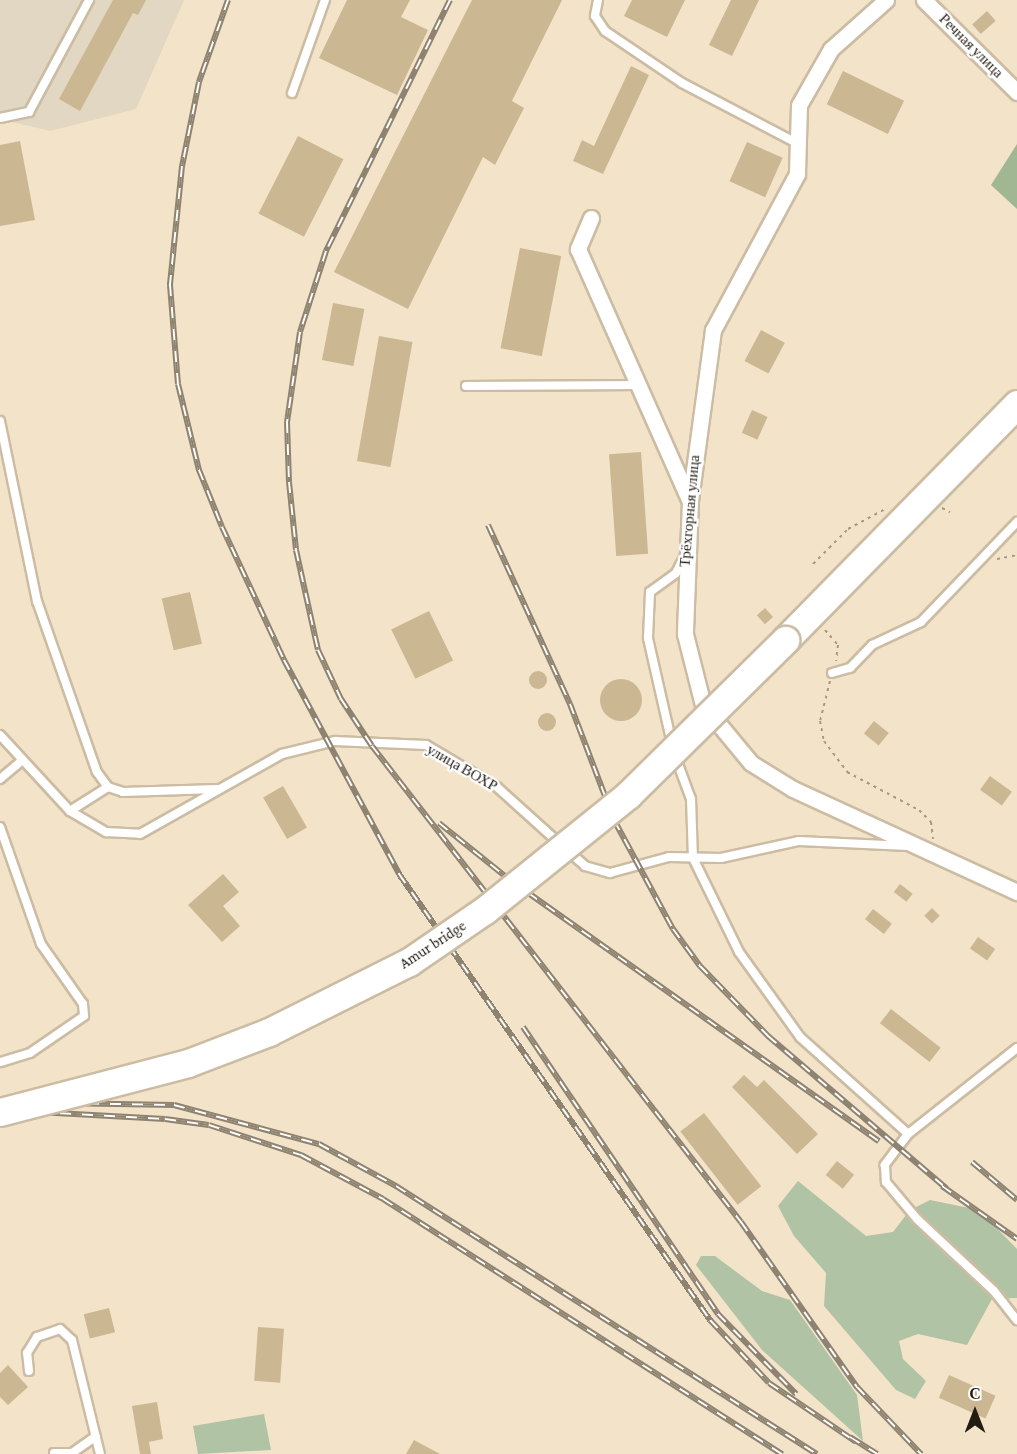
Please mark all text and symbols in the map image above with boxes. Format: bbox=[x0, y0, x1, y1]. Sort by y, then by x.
street label: Речная улица bbox=[935, 10, 1007, 82]
street label: Трёхгорная улица bbox=[676, 454, 704, 568]
street label: улица ВОХР bbox=[423, 741, 501, 795]
street label: Amur bridge bbox=[397, 917, 469, 973]
north arrow bbox=[945, 1382, 1005, 1442]
text: С bbox=[969, 1385, 981, 1402]

